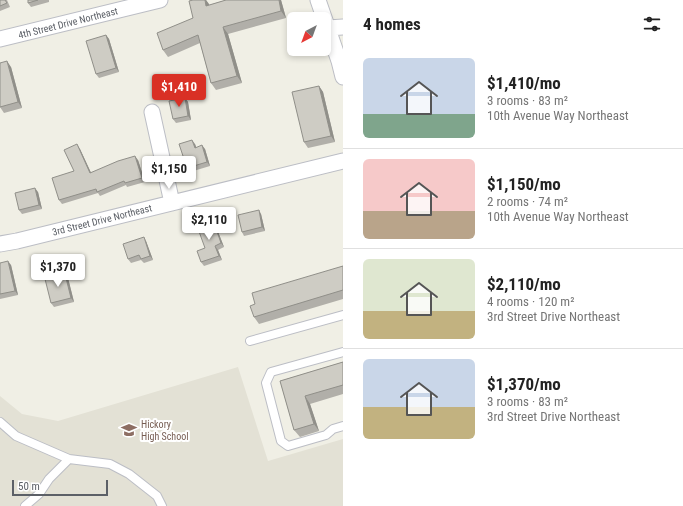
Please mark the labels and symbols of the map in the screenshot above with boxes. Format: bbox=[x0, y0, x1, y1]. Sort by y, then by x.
street label: 4th Street Drive Northeast bbox=[17, 5, 119, 41]
north arrow bbox=[287, 12, 331, 56]
pin: $1,410 bbox=[146, 74, 212, 108]
pin: $1,150 bbox=[136, 156, 202, 190]
street label: 3rd Street Drive Northeast bbox=[51, 202, 153, 238]
pin: $2,110 bbox=[176, 207, 242, 241]
pin: $1,370 bbox=[25, 254, 91, 288]
place label: Hickory High School bbox=[141, 419, 189, 442]
school or university icon: Hickory High School bbox=[120, 421, 138, 439]
scale bar bbox=[12, 478, 108, 497]

